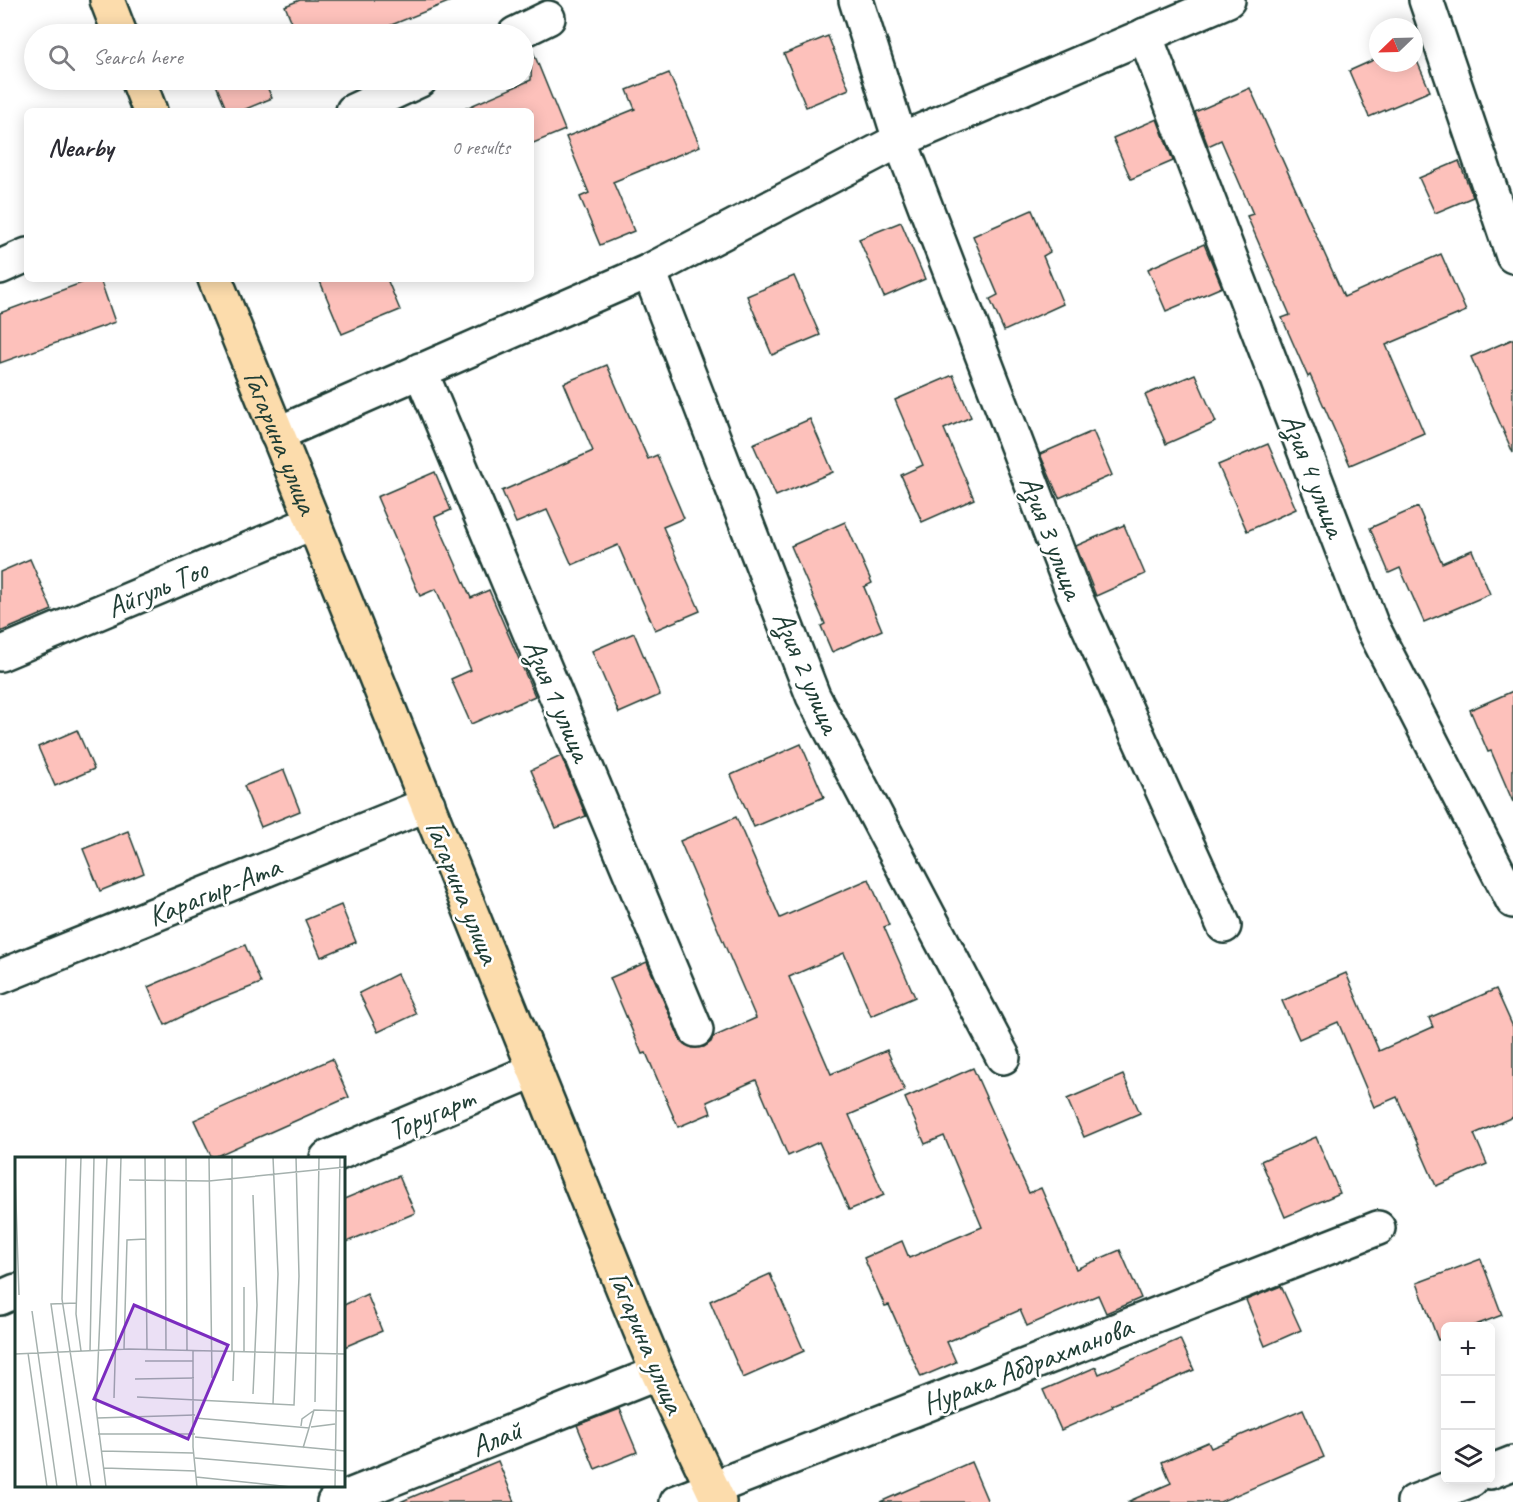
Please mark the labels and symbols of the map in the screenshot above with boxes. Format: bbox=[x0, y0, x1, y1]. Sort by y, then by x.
north arrow bbox=[1369, 18, 1423, 72]
street label: Гагарина улица bbox=[235, 365, 328, 521]
street label: Азия 4 улица bbox=[1273, 408, 1356, 545]
street label: Азия 3 улица bbox=[1011, 470, 1094, 607]
street label: Айгуль Тоо bbox=[101, 549, 215, 626]
street label: Азия 2 улица bbox=[764, 605, 851, 741]
street label: Азия 1 улица bbox=[515, 633, 602, 769]
street label: Гагарина улица bbox=[417, 815, 510, 971]
street label: Карагыр-Ата bbox=[142, 846, 288, 935]
street label: Торугарт bbox=[382, 1078, 482, 1149]
inset map bbox=[15, 1157, 345, 1487]
street label: Гагарина улица bbox=[600, 1265, 695, 1421]
street label: Нурака Абдрахманова bbox=[917, 1307, 1139, 1423]
street label: Алай bbox=[465, 1410, 528, 1465]

